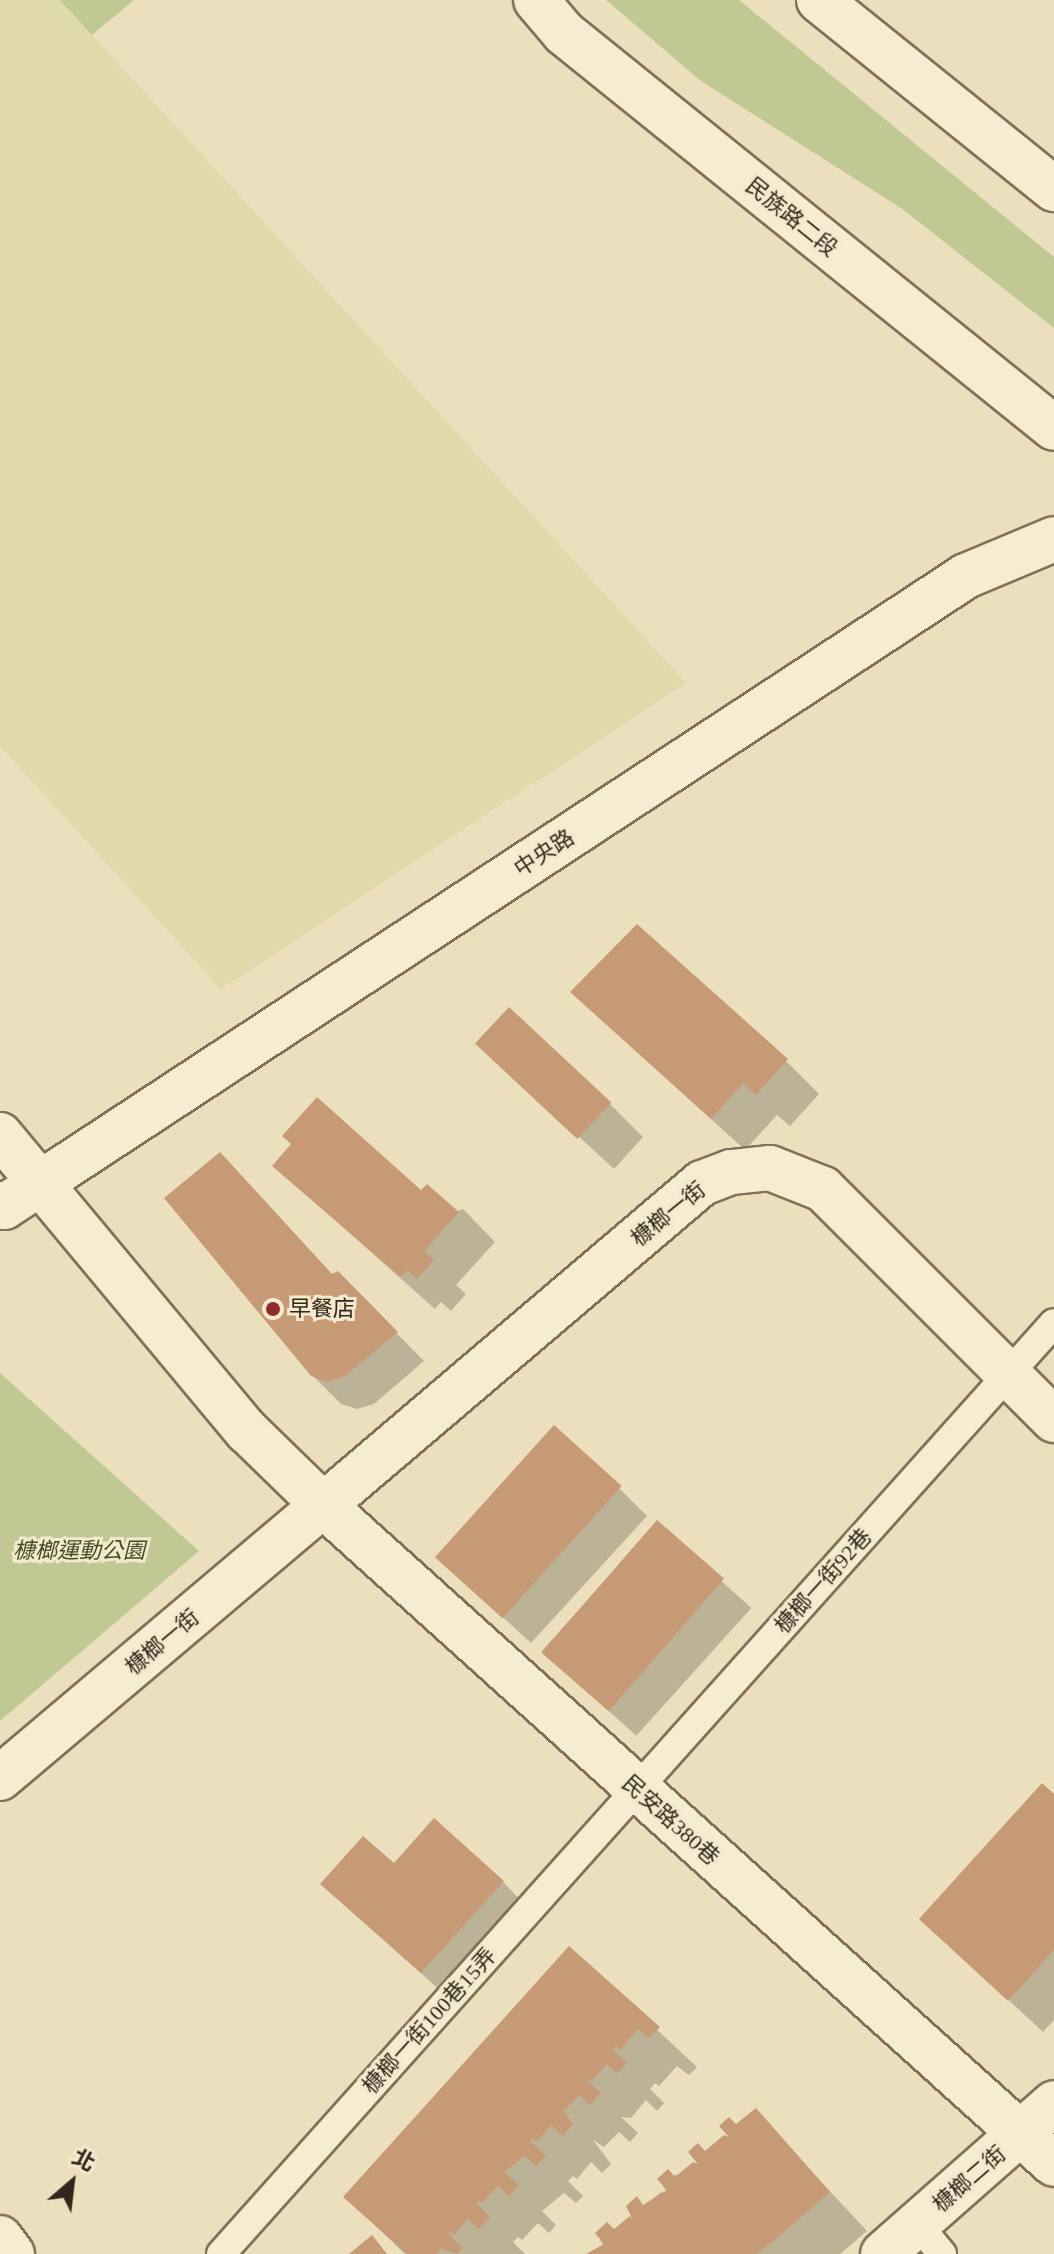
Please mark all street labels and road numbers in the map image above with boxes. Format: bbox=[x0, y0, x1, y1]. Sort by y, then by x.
street label: 民族路二段 bbox=[741, 172, 843, 262]
street label: 中央路 bbox=[509, 824, 579, 882]
street label: 槺榔一街 bbox=[625, 1176, 711, 1252]
street label: 槺榔一街92巷 bbox=[769, 1523, 877, 1639]
street label: 槺榔一街 bbox=[120, 1604, 204, 1680]
street label: 民安路380巷 bbox=[617, 1770, 725, 1870]
street label: 槺榔一街100巷15弄 bbox=[357, 1943, 501, 2099]
street label: 槺榔二街 bbox=[927, 2140, 1011, 2218]

